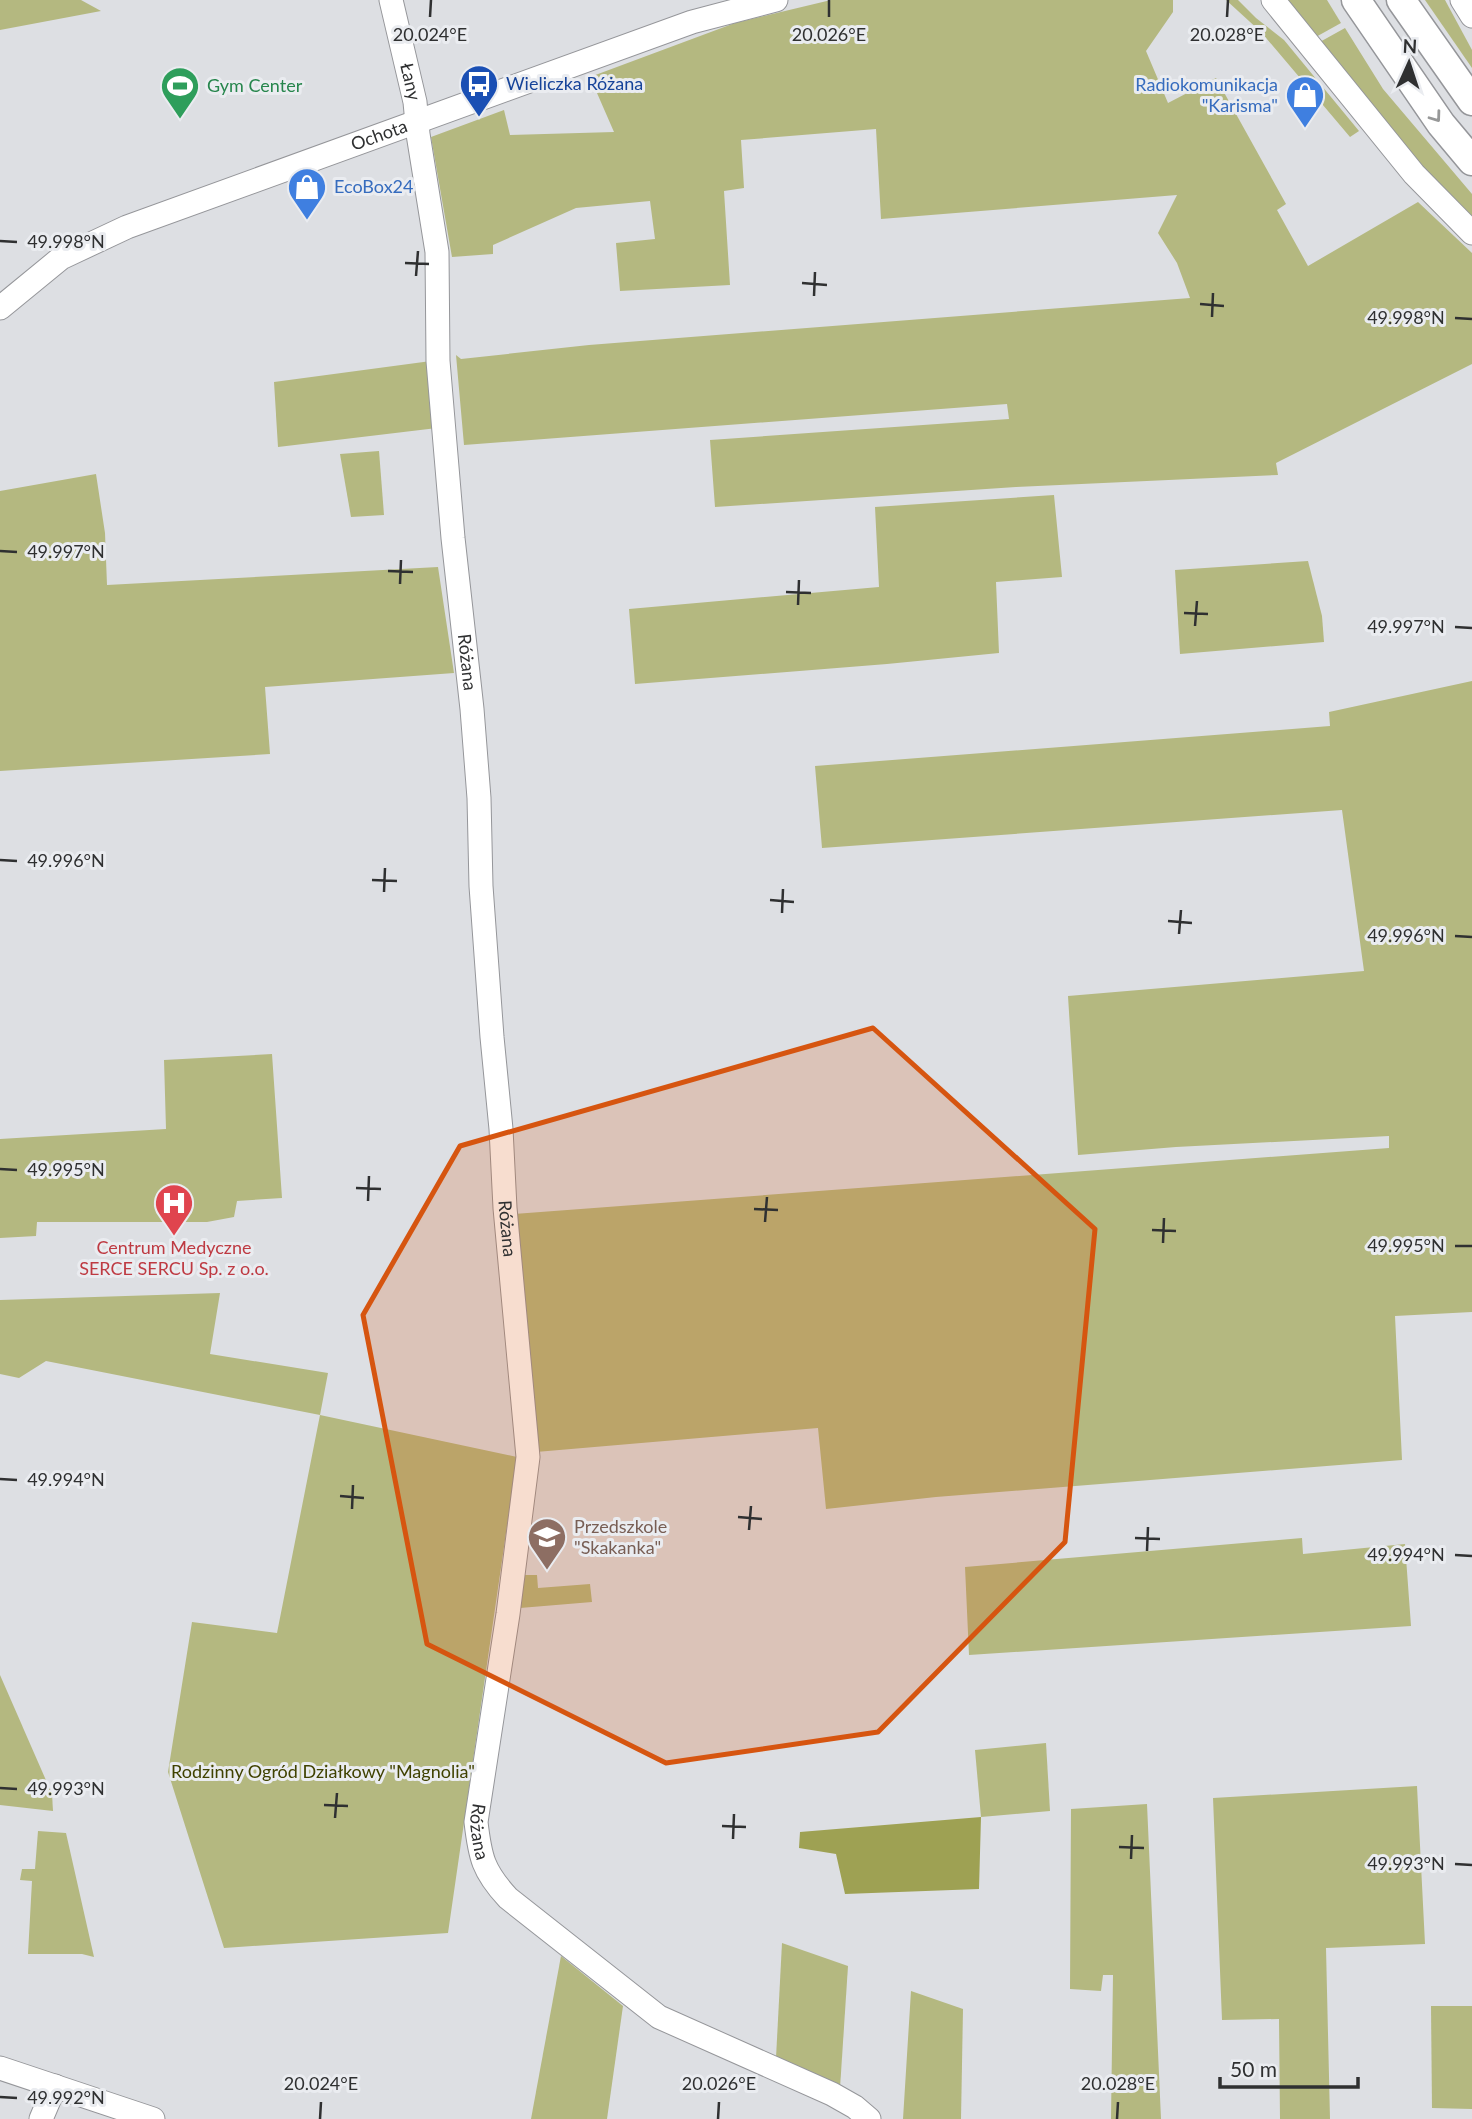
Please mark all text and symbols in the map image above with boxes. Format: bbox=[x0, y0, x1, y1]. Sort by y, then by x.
text: 20.024°E bbox=[393, 23, 467, 45]
text: 20.026°E bbox=[792, 23, 866, 45]
text: 20.028°E bbox=[1190, 23, 1264, 45]
north arrow bbox=[1374, 28, 1444, 98]
text: N bbox=[1402, 34, 1418, 57]
street label: Łany bbox=[396, 61, 426, 103]
bus stop icon: Wieliczka Różana bbox=[458, 63, 500, 118]
sports icon: Gym Center bbox=[159, 65, 201, 120]
place label: Wieliczka Różana bbox=[506, 72, 643, 94]
place label: Radiokomunikacja "Karisma" bbox=[1135, 73, 1278, 116]
place label: Gym Center bbox=[207, 74, 303, 96]
shop icon: Radiokomunikacja "Karisma" bbox=[1284, 74, 1326, 129]
one-way arrow bbox=[1428, 109, 1440, 122]
street label: Ochota bbox=[348, 114, 410, 155]
shop icon: EcoBox24 bbox=[286, 166, 328, 221]
place label: EcoBox24 bbox=[334, 175, 413, 197]
text: 49.998°N bbox=[27, 230, 105, 252]
text: 49.998°N bbox=[1367, 306, 1445, 328]
text: 49.997°N bbox=[27, 540, 105, 562]
text: 49.997°N bbox=[1367, 615, 1445, 637]
street label: Różana bbox=[454, 633, 482, 691]
text: 49.996°N bbox=[27, 849, 105, 871]
text: 49.996°N bbox=[1367, 924, 1445, 946]
text: 49.995°N bbox=[27, 1158, 105, 1180]
hospital icon: Centrum Medyczne SERCE SERCU Sp. z o.o. bbox=[153, 1182, 195, 1237]
street label: Różana bbox=[495, 1200, 521, 1258]
text: 49.995°N bbox=[1367, 1234, 1445, 1256]
place label: Centrum Medyczne SERCE SERCU Sp. z o.o. bbox=[79, 1236, 269, 1279]
text: 49.994°N bbox=[27, 1468, 105, 1490]
place label: Przedszkole "Skakanka" bbox=[574, 1515, 667, 1558]
school or university icon: Przedszkole "Skakanka" bbox=[526, 1516, 568, 1571]
text: 49.994°N bbox=[1367, 1543, 1445, 1565]
park label: Rodzinny Ogród Działkowy "Magnolia" bbox=[171, 1760, 475, 1782]
text: 49.993°N bbox=[27, 1777, 105, 1799]
street label: Różana bbox=[466, 1802, 494, 1862]
text: 49.993°N bbox=[1367, 1852, 1445, 1874]
scale bar bbox=[1220, 2046, 1358, 2090]
text: 50 m bbox=[1230, 2056, 1277, 2081]
text: 20.024°E bbox=[284, 2072, 358, 2094]
text: 20.026°E bbox=[682, 2072, 756, 2094]
text: 20.028°E bbox=[1081, 2072, 1155, 2094]
text: 49.992°N bbox=[27, 2086, 105, 2108]

